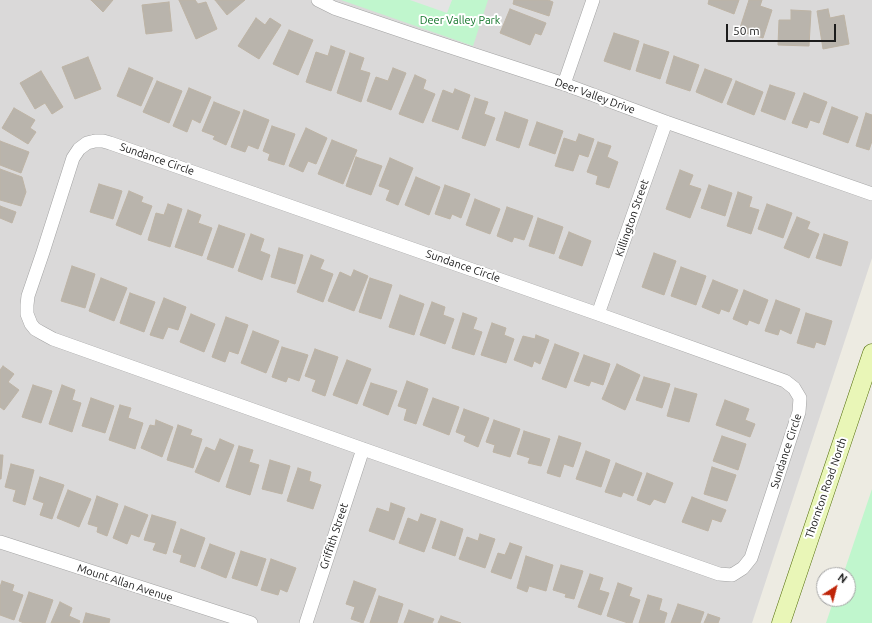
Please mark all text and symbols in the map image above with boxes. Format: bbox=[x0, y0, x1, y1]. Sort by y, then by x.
park label: Deer Valley Park bbox=[420, 13, 500, 27]
scale bar bbox=[728, 16, 838, 42]
text: 50 m bbox=[733, 24, 760, 37]
street label: Deer Valley Drive bbox=[553, 75, 637, 117]
street label: Sundance Circle bbox=[118, 140, 196, 178]
street label: Killington Street bbox=[613, 178, 651, 258]
street label: Sundance Circle bbox=[424, 247, 502, 285]
street label: Sundance Circle bbox=[768, 412, 804, 490]
street label: Thornton Road North bbox=[803, 436, 849, 540]
street label: Griffith Street bbox=[317, 501, 351, 571]
street label: Mount Allan Avenue bbox=[75, 561, 175, 605]
north arrow bbox=[816, 567, 856, 607]
text: N bbox=[836, 571, 849, 585]

